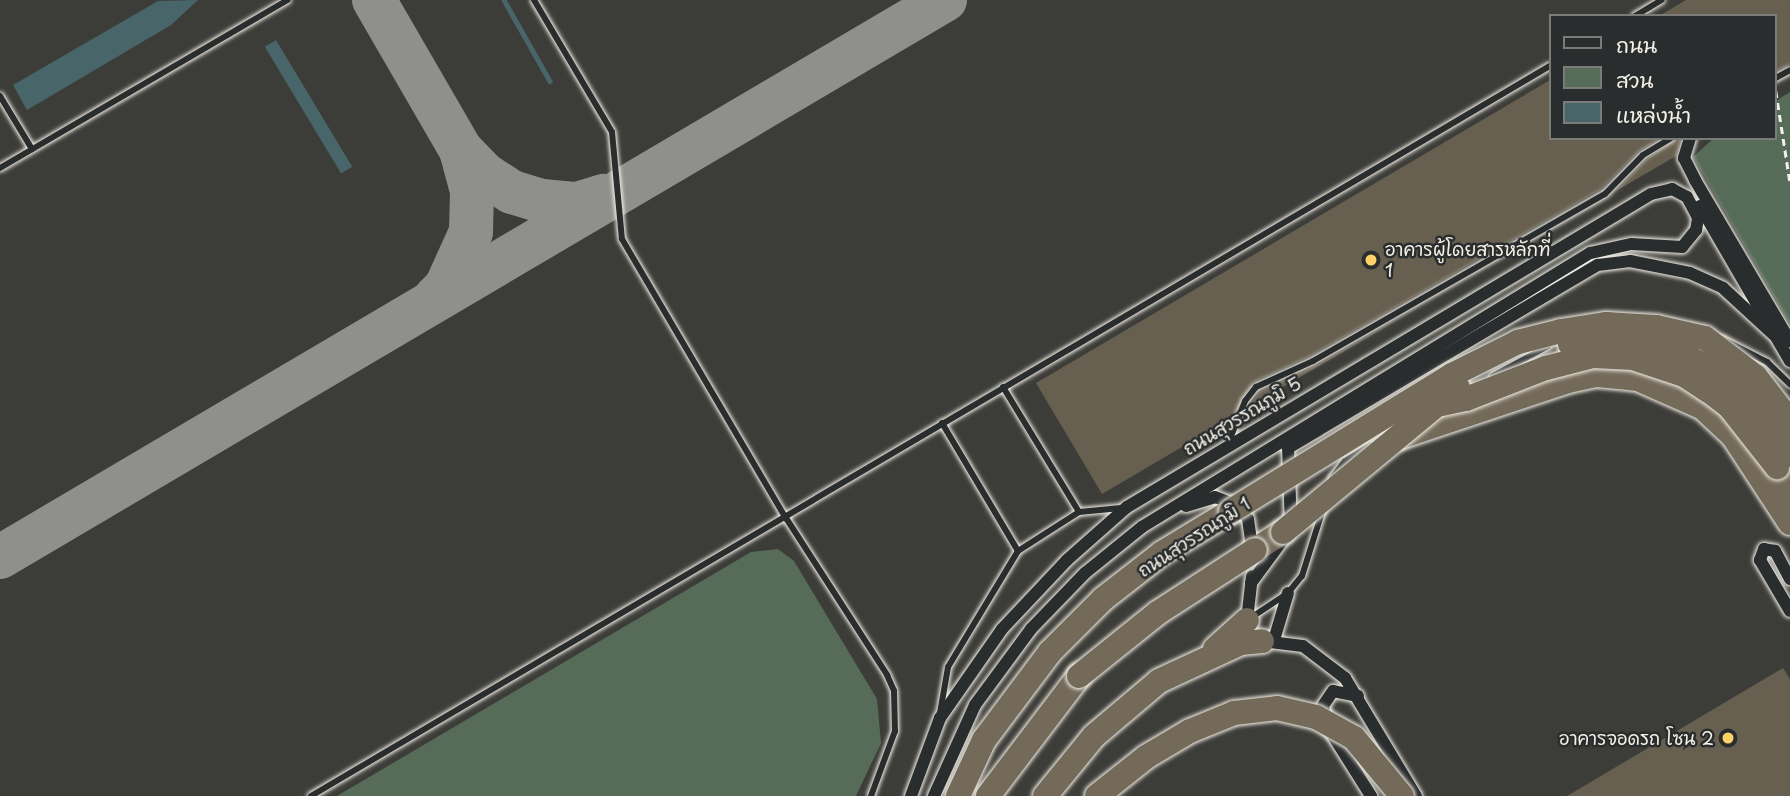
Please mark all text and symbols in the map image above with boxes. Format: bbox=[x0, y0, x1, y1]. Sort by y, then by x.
legend bbox=[1548, 14, 1776, 140]
text: ถนน bbox=[1616, 28, 1657, 60]
text: สวน bbox=[1616, 63, 1653, 95]
text: แหล่งน้ำ bbox=[1616, 98, 1691, 130]
place label: อาคารผู้โดยสารหลักที่ 1 bbox=[1385, 239, 1551, 282]
marker: อาคารผู้โดยสารหลักที่ 1 bbox=[1363, 252, 1379, 268]
street label: ถนนสุวรรณภูมิ 5 bbox=[1179, 372, 1305, 460]
street label: ถนนสุวรรณภูมิ 1 bbox=[1134, 493, 1254, 581]
place label: อาคารจอดรถ โซน 2 bbox=[1559, 727, 1714, 749]
marker: อาคารจอดรถ โซน 2 bbox=[1720, 730, 1736, 746]

